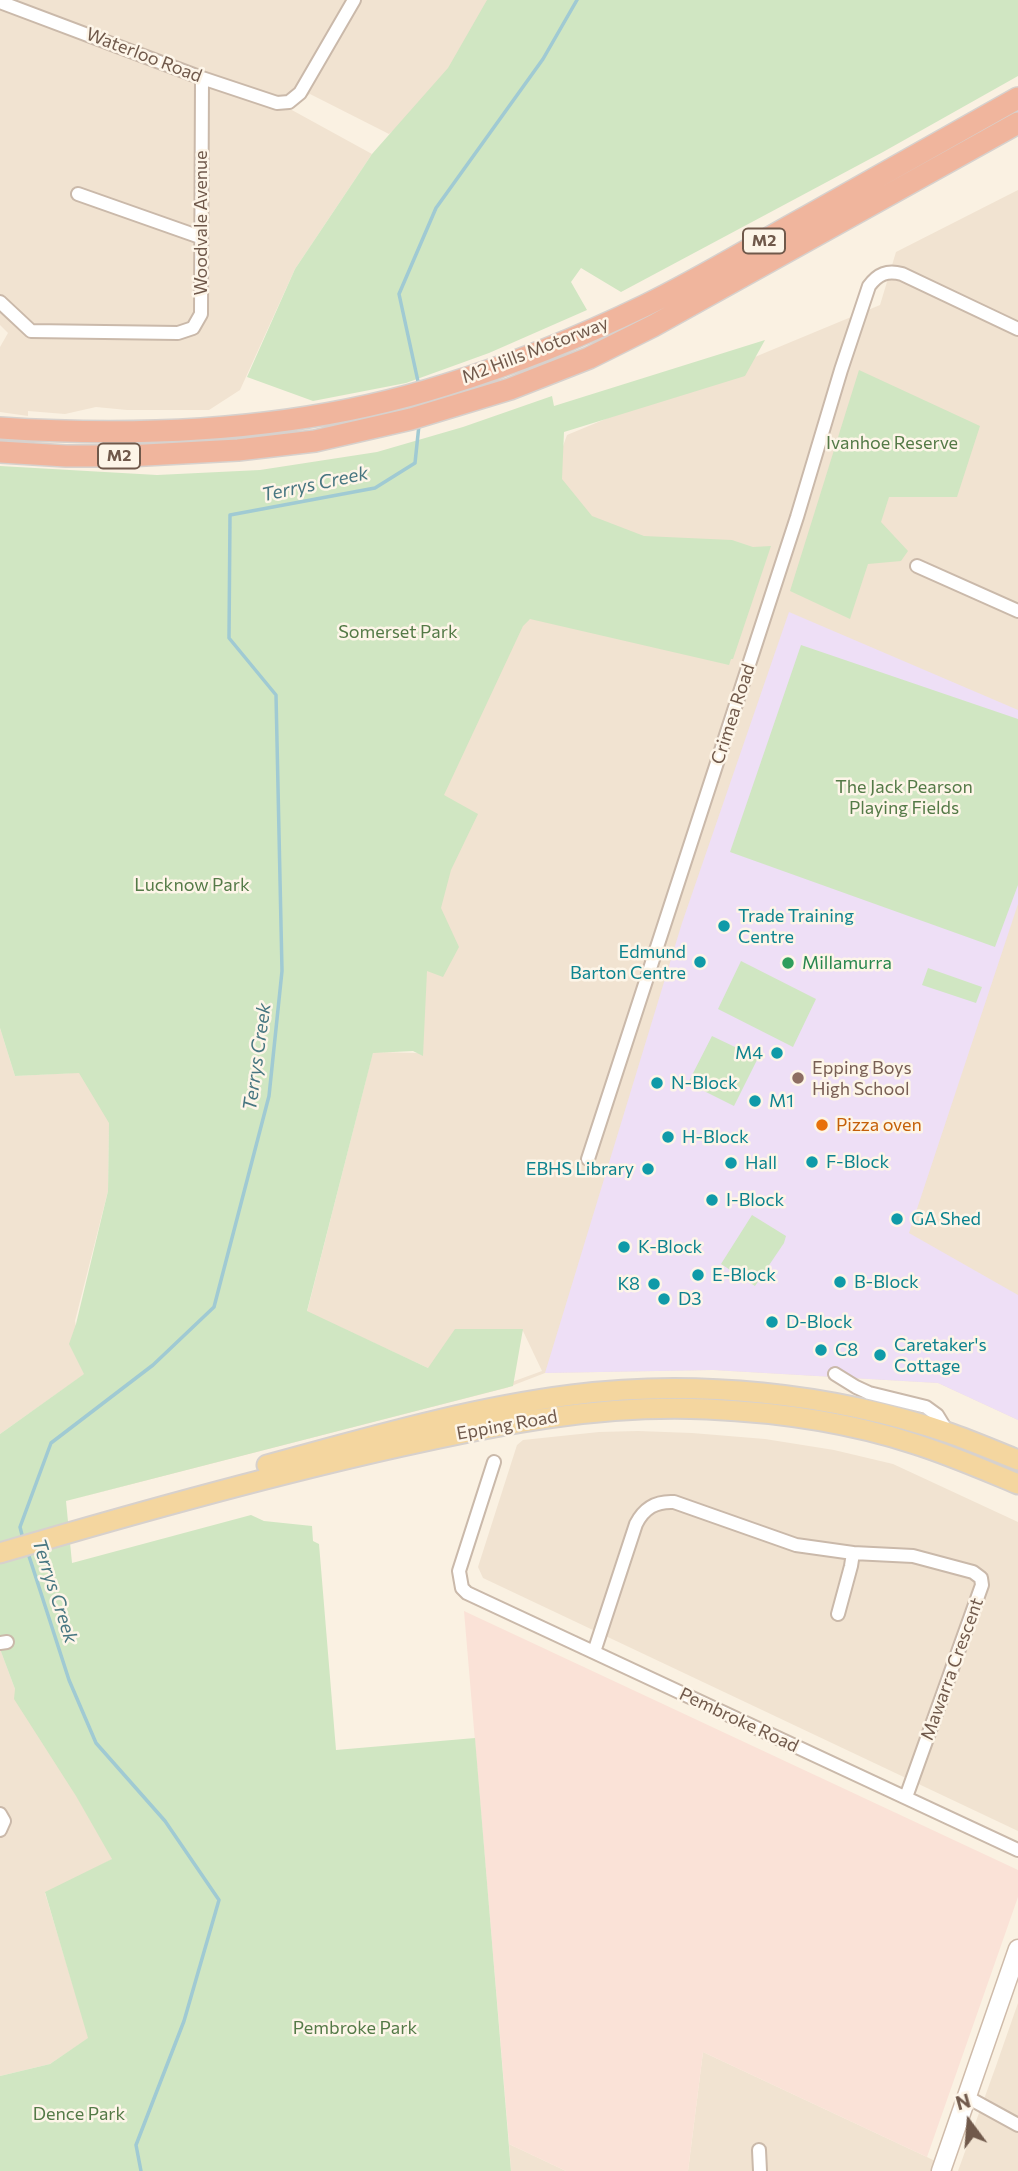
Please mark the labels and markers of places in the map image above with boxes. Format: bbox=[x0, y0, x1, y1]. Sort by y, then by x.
place label: Trade Training Centre bbox=[738, 905, 854, 948]
marker: Trade Training Centre bbox=[716, 918, 732, 934]
place label: Edmund Barton Centre bbox=[570, 941, 686, 984]
place label: Millamurra bbox=[802, 952, 892, 974]
marker: Edmund Barton Centre bbox=[692, 954, 708, 970]
marker: Millamurra bbox=[780, 955, 796, 971]
place label: M4 bbox=[735, 1042, 763, 1064]
marker: M4 bbox=[769, 1045, 785, 1061]
place label: Epping Boys High School bbox=[812, 1057, 912, 1100]
marker: Epping Boys High School bbox=[790, 1070, 806, 1086]
place label: N-Block bbox=[671, 1072, 738, 1094]
marker: N-Block bbox=[649, 1075, 665, 1091]
place label: M1 bbox=[769, 1090, 794, 1112]
marker: M1 bbox=[747, 1093, 763, 1109]
place label: Pizza oven bbox=[836, 1114, 922, 1136]
marker: Pizza oven bbox=[814, 1117, 830, 1133]
place label: H-Block bbox=[682, 1126, 749, 1148]
marker: H-Block bbox=[660, 1129, 676, 1145]
place label: F-Block bbox=[826, 1151, 889, 1173]
place label: Hall bbox=[745, 1152, 777, 1174]
marker: F-Block bbox=[804, 1154, 820, 1170]
marker: Hall bbox=[723, 1155, 739, 1171]
place label: EBHS Library bbox=[526, 1158, 634, 1180]
marker: EBHS Library bbox=[640, 1161, 656, 1177]
place label: I-Block bbox=[726, 1189, 784, 1211]
marker: I-Block bbox=[704, 1192, 720, 1208]
place label: GA Shed bbox=[911, 1208, 981, 1230]
marker: GA Shed bbox=[889, 1211, 905, 1227]
place label: K-Block bbox=[638, 1236, 702, 1258]
marker: K-Block bbox=[616, 1239, 632, 1255]
place label: E-Block bbox=[712, 1264, 776, 1286]
marker: E-Block bbox=[690, 1267, 706, 1283]
place label: B-Block bbox=[854, 1271, 919, 1293]
place label: K8 bbox=[618, 1273, 640, 1295]
marker: B-Block bbox=[832, 1274, 848, 1290]
marker: K8 bbox=[646, 1276, 662, 1292]
place label: D3 bbox=[678, 1288, 702, 1310]
marker: D3 bbox=[656, 1291, 672, 1307]
place label: D-Block bbox=[786, 1311, 852, 1333]
marker: D-Block bbox=[764, 1314, 780, 1330]
place label: Caretaker's Cottage bbox=[894, 1334, 987, 1376]
place label: C8 bbox=[835, 1339, 858, 1361]
marker: C8 bbox=[813, 1342, 829, 1358]
marker: Caretaker's Cottage bbox=[872, 1347, 888, 1363]

